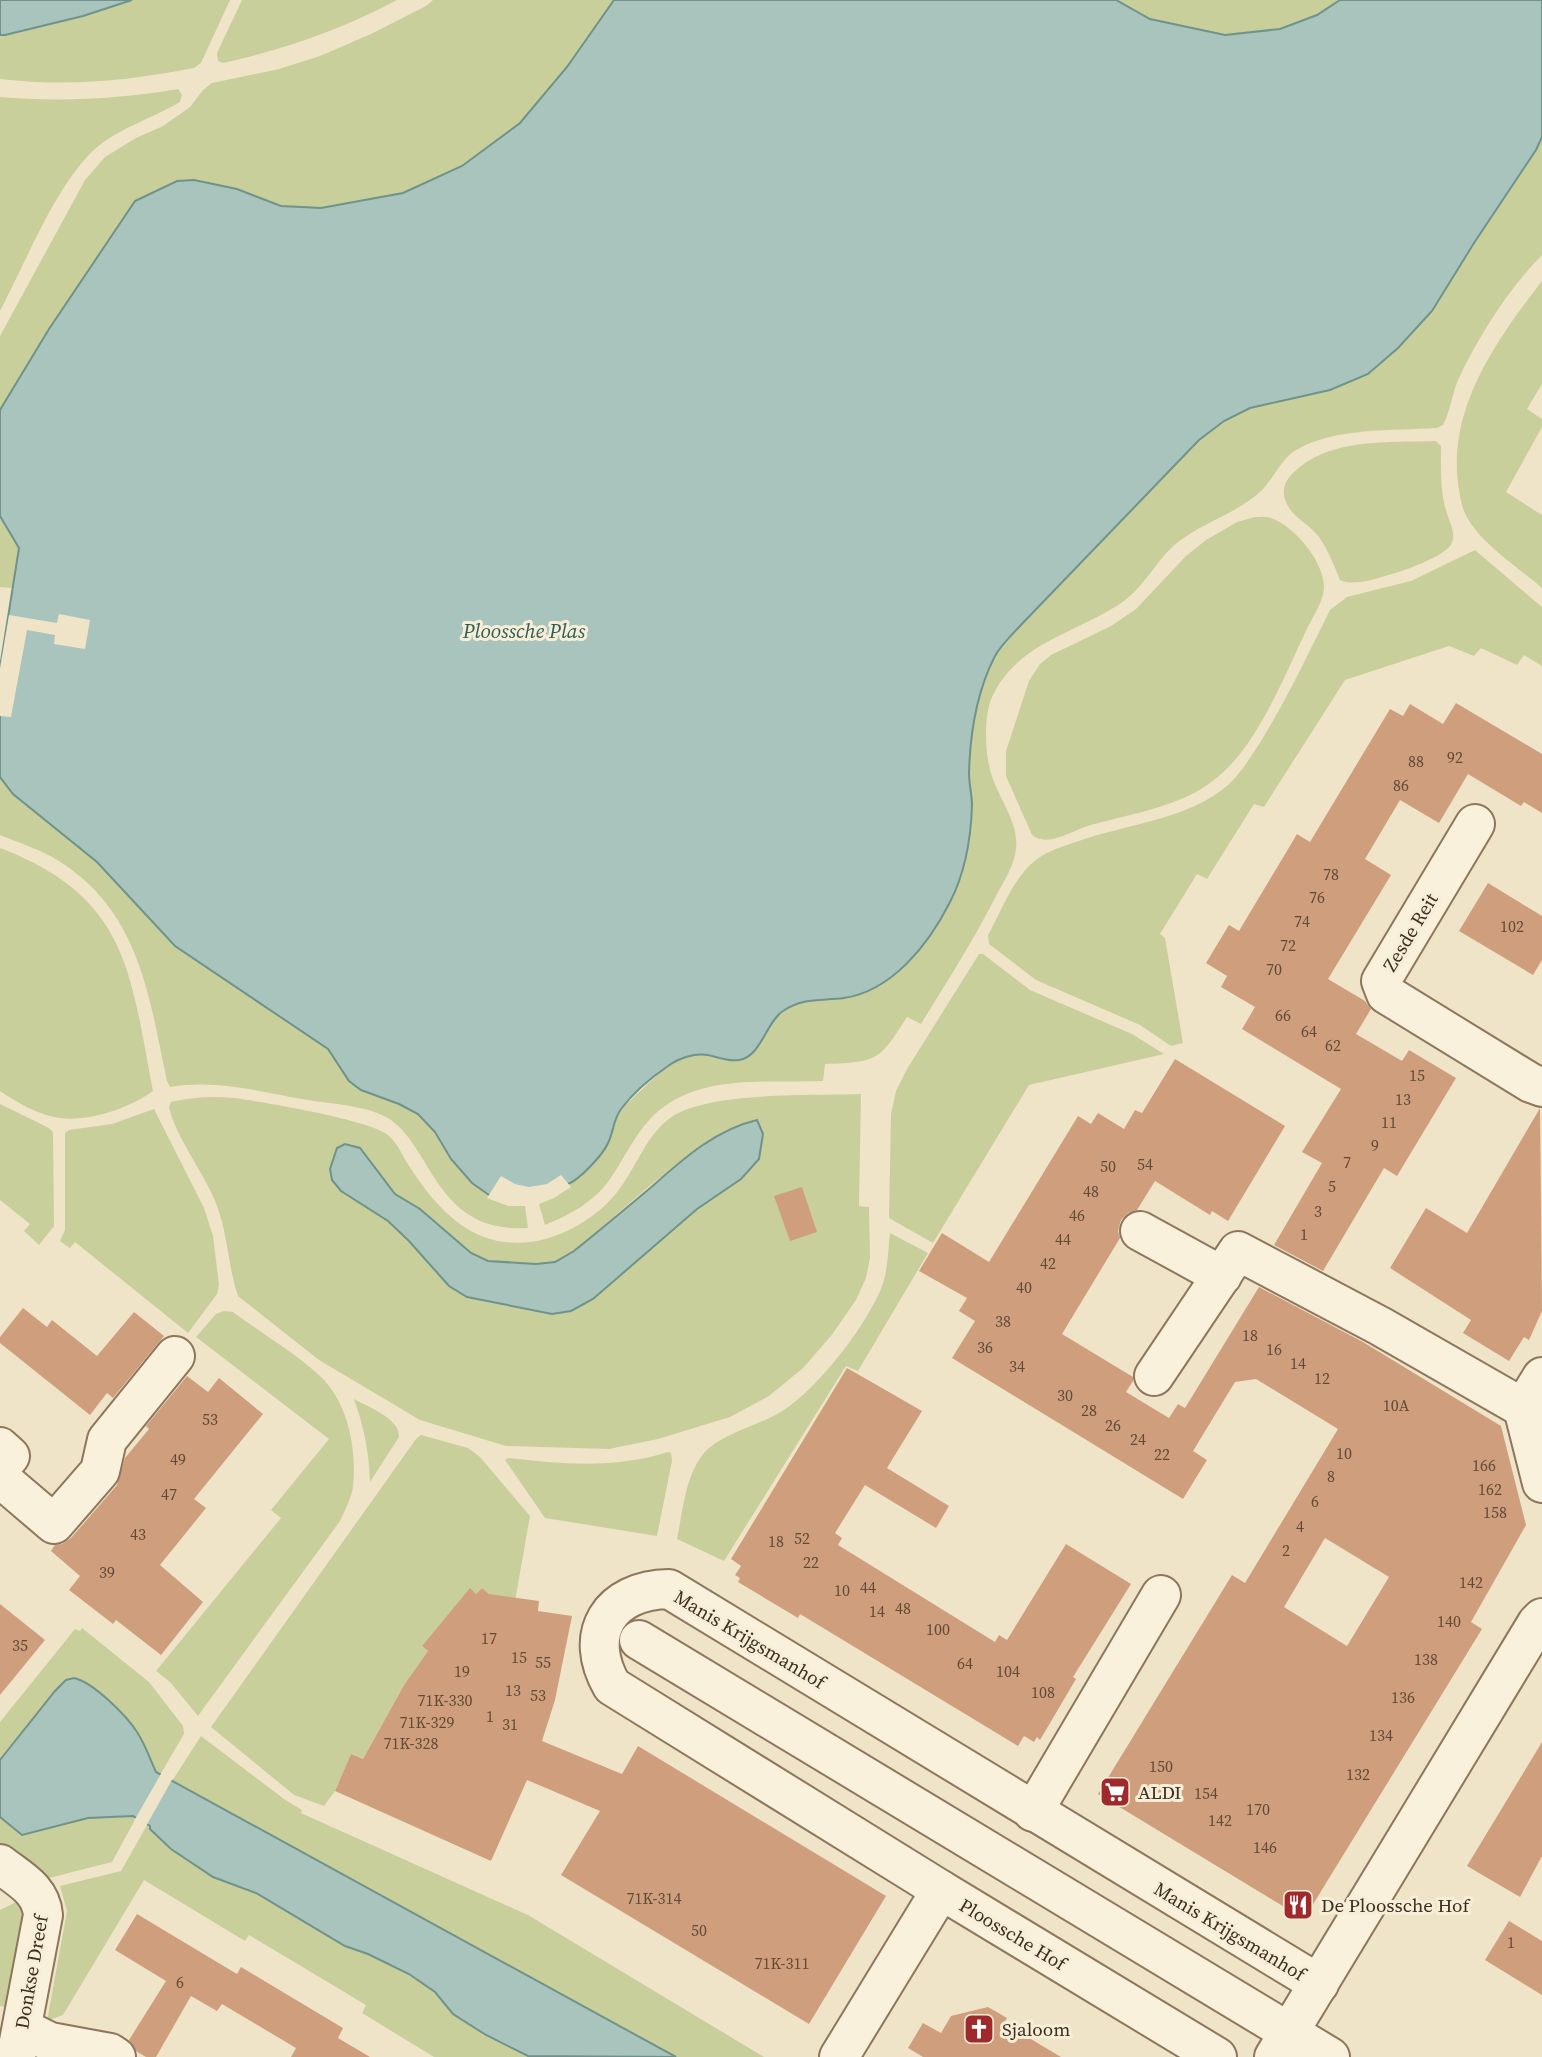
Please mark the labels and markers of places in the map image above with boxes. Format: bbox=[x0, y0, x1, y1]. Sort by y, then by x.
supermarket icon: ALDI bbox=[1098, 1775, 1132, 1809]
place label: ALDI bbox=[1138, 1779, 1181, 1805]
restaurant icon: De Ploossche Hof bbox=[1281, 1888, 1315, 1922]
place label: De Ploossche Hof bbox=[1321, 1892, 1471, 1918]
church icon: Sjaloom bbox=[962, 2012, 996, 2046]
place label: Sjaloom bbox=[1002, 2016, 1070, 2042]

